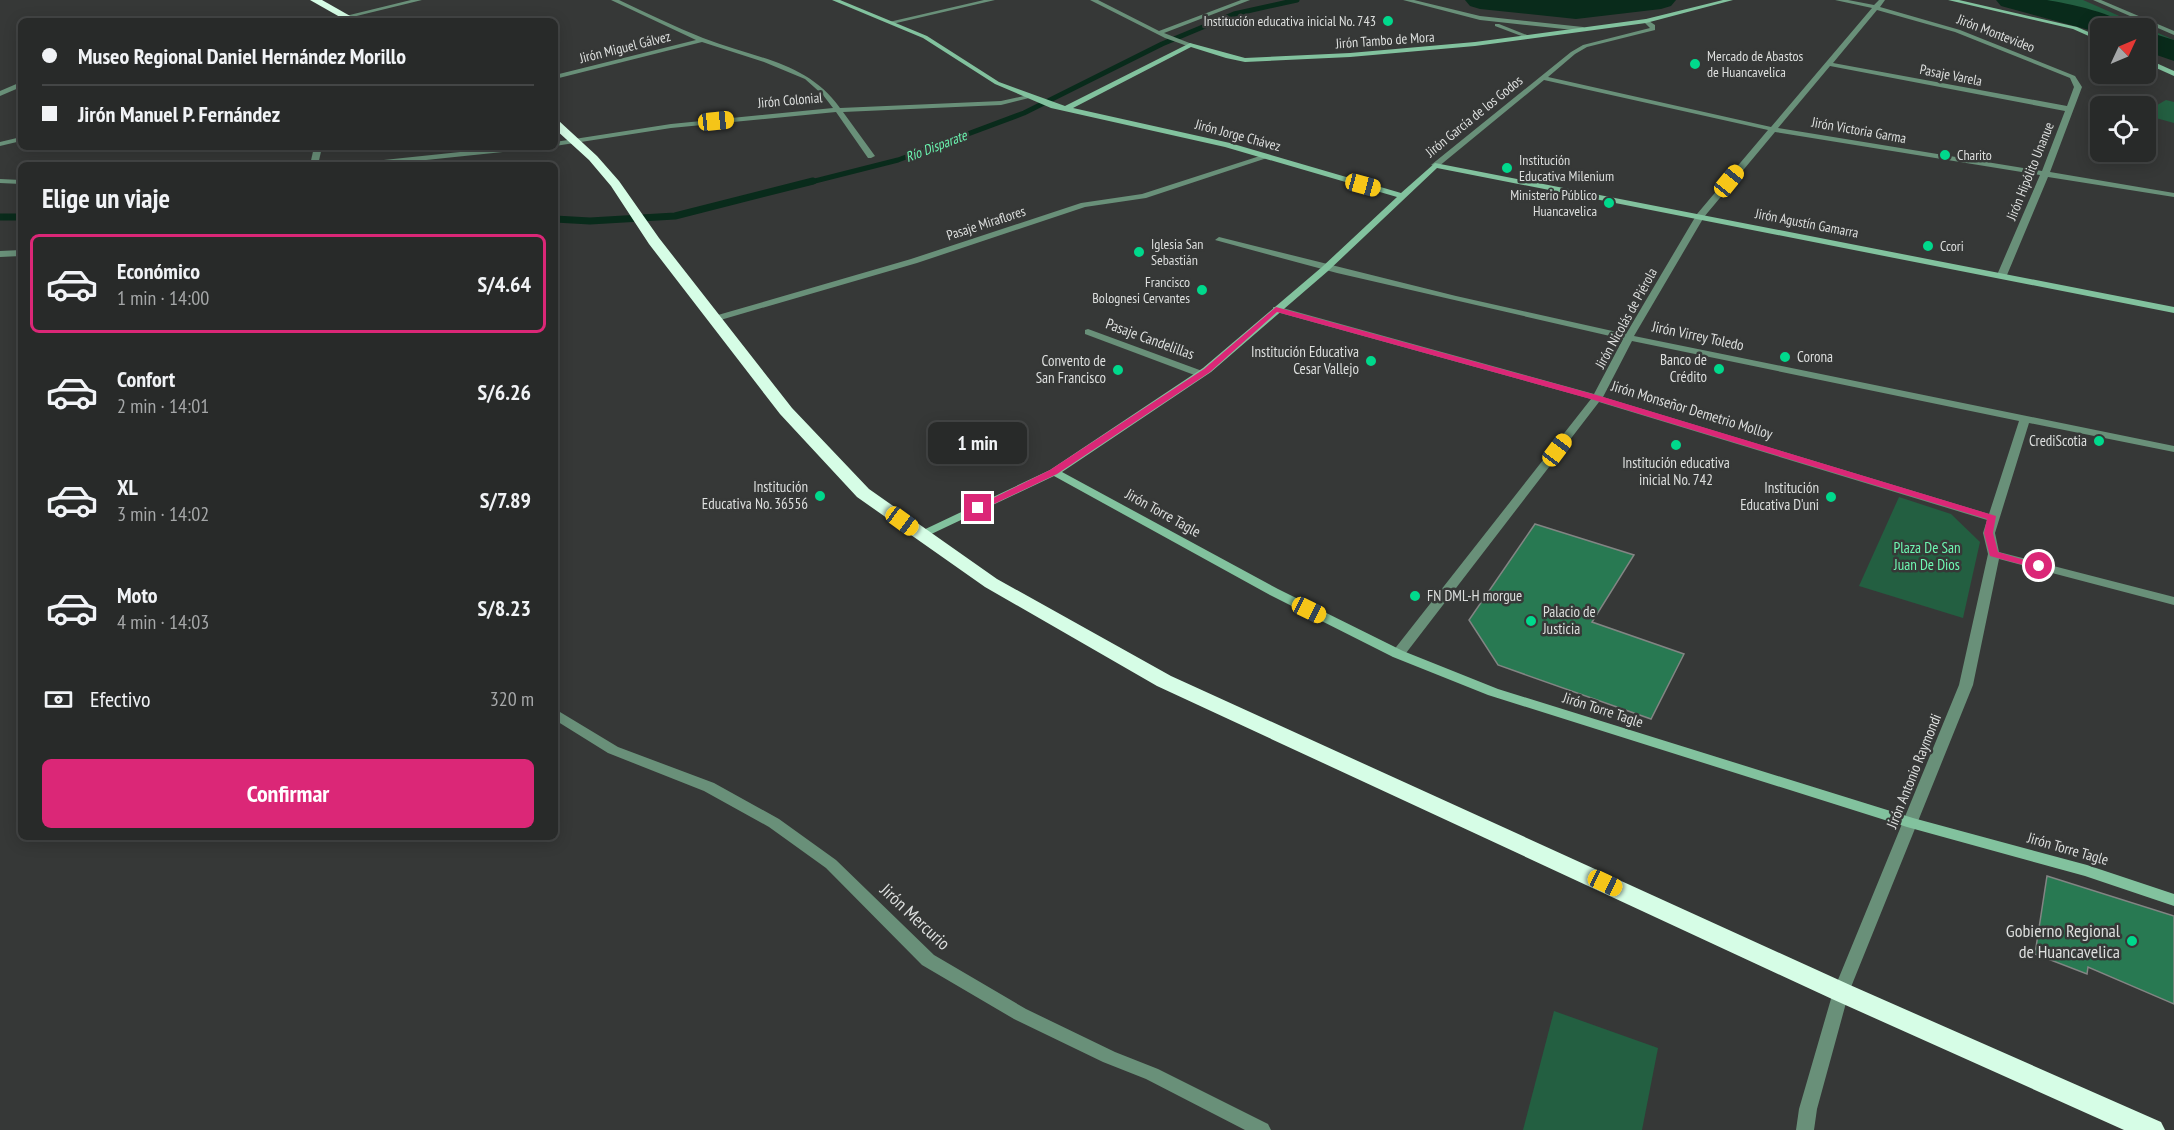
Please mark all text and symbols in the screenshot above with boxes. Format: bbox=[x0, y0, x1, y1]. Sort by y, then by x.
street label: Jirón Montevideo bbox=[1954, 10, 2038, 56]
place label: Institución educativa inicial No. 743 bbox=[1203, 12, 1376, 30]
marker: Institución educativa inicial No. 743 bbox=[1381, 14, 1395, 28]
north arrow bbox=[2090, 18, 2156, 84]
map controls bbox=[2090, 18, 2156, 162]
street label: Jirón Miguel Gálvez bbox=[577, 27, 672, 67]
street label: Jirón Tambo de Mora bbox=[1334, 28, 1435, 53]
text: Museo Regional Daniel Hernández Morillo bbox=[78, 42, 406, 70]
place label: Mercado de Abastos de Huancavelica bbox=[1707, 47, 1803, 81]
marker: Mercado de Abastos de Huancavelica bbox=[1688, 57, 1702, 71]
street label: Pasaje Varela bbox=[1918, 60, 1984, 90]
street label: Jirón García de los Godos bbox=[1421, 71, 1526, 161]
street label: Jirón Colonial bbox=[756, 88, 824, 112]
button: locate bbox=[2090, 96, 2156, 162]
text: Jirón Manuel P. Fernández bbox=[78, 100, 280, 128]
car bbox=[697, 110, 735, 132]
street label: Jirón Victoria Garma bbox=[1809, 113, 1908, 147]
street label: Jirón Jorge Chávez bbox=[1192, 115, 1283, 155]
street label: Jirón Hipólito Unanue bbox=[2002, 119, 2058, 224]
water label: Río Disparate bbox=[903, 126, 970, 166]
place label: Charito bbox=[1957, 146, 1992, 164]
marker: Charito bbox=[1938, 148, 1952, 162]
place label: Institución Educativa Milenium bbox=[1519, 151, 1614, 185]
marker: Institución Educativa Milenium bbox=[1500, 161, 1514, 175]
car bbox=[1711, 161, 1747, 201]
car bbox=[1343, 172, 1383, 198]
text: Elige un viaje bbox=[42, 181, 170, 215]
place label: Ministerio Público Huancavelica bbox=[1510, 186, 1597, 220]
marker: Ministerio Público Huancavelica bbox=[1602, 196, 1616, 210]
street label: Pasaje Miraflores bbox=[944, 202, 1028, 244]
street label: Jirón Agustín Gamarra bbox=[1753, 204, 1860, 242]
place label: Iglesia San Sebastián bbox=[1151, 235, 1203, 269]
place label: Ccori bbox=[1940, 237, 1964, 255]
marker: Ccori bbox=[1921, 239, 1935, 253]
marker: Iglesia San Sebastián bbox=[1132, 245, 1146, 259]
icon: car bbox=[45, 257, 99, 311]
text: Económico bbox=[117, 257, 200, 285]
street label: Jirón Nicolás de Piérola bbox=[1590, 265, 1661, 372]
text: S/4.64 bbox=[477, 270, 531, 298]
place label: Francisco Bolognesi Cervantes bbox=[1092, 273, 1190, 307]
marker: Francisco Bolognesi Cervantes bbox=[1195, 283, 1209, 297]
text: 1 min · 14:00 bbox=[117, 285, 209, 311]
street label: Pasaje Candelillas bbox=[1103, 314, 1197, 363]
street label: Jirón Virrey Toledo bbox=[1649, 316, 1746, 355]
place label: Institución Educativa Cesar Vallejo bbox=[1251, 342, 1359, 378]
place label: Corona bbox=[1797, 347, 1833, 366]
place label: Banco de Crédito bbox=[1660, 350, 1707, 386]
marker: Corona bbox=[1778, 350, 1792, 364]
place label: Convento de San Francisco bbox=[1036, 351, 1106, 387]
marker: Institución Educativa Cesar Vallejo bbox=[1364, 354, 1378, 368]
marker: Banco de Crédito bbox=[1712, 362, 1726, 376]
marker: Convento de San Francisco bbox=[1111, 363, 1125, 377]
icon: car bbox=[45, 365, 99, 419]
text: Confort bbox=[117, 365, 175, 393]
street label: Jirón Monseñor Demetrio Molloy bbox=[1608, 376, 1775, 443]
text: S/6.26 bbox=[477, 378, 531, 406]
text: 2 min · 14:01 bbox=[117, 393, 209, 419]
callout: 1 min bbox=[928, 421, 1028, 463]
text: 1 min bbox=[957, 430, 998, 456]
car bbox=[1539, 430, 1575, 470]
place label: CrediScotia bbox=[2029, 431, 2087, 450]
marker: CrediScotia bbox=[2092, 434, 2106, 448]
marker: Institución educativa inicial No. 742 bbox=[1669, 438, 1683, 452]
place label: Institución educativa inicial No. 742 bbox=[1622, 453, 1730, 489]
icon: car bbox=[45, 473, 99, 527]
text: XL bbox=[117, 473, 138, 501]
place label: Institución Educativa No. 36556 bbox=[702, 477, 808, 513]
place label: Institución Educativa D'uni bbox=[1740, 478, 1819, 514]
street label: Jirón Torre Tagle bbox=[1121, 484, 1204, 541]
text: S/7.89 bbox=[480, 486, 531, 514]
marker: Institución Educativa No. 36556 bbox=[813, 489, 827, 503]
marker: Institución Educativa D'uni bbox=[1824, 490, 1838, 504]
route end bbox=[964, 494, 991, 521]
text: 3 min · 14:02 bbox=[117, 501, 209, 527]
car bbox=[882, 503, 922, 539]
park label: Plaza De San Juan De Dios bbox=[1893, 538, 1961, 574]
route start bbox=[2025, 552, 2052, 579]
icon: car bbox=[45, 581, 99, 635]
text: Moto bbox=[117, 581, 158, 609]
place label: FN DML-H morgue bbox=[1427, 586, 1522, 605]
marker: FN DML-H morgue bbox=[1408, 589, 1422, 603]
text: S/8.23 bbox=[477, 594, 531, 622]
car bbox=[1289, 594, 1329, 626]
place label: Palacio de Justicia bbox=[1542, 602, 1596, 638]
text: 4 min · 14:03 bbox=[117, 609, 209, 635]
marker: Palacio de Justicia bbox=[1524, 614, 1538, 628]
icon: cash bbox=[42, 683, 75, 716]
text: Efectivo bbox=[90, 685, 151, 713]
text: 320 m bbox=[490, 686, 534, 712]
street label: Jirón Torre Tagle bbox=[1560, 687, 1646, 731]
street label: Jirón Antonio Raymondi bbox=[1882, 711, 1945, 832]
button: Confirmar bbox=[42, 759, 534, 828]
street label: Jirón Torre Tagle bbox=[2025, 828, 2111, 869]
car bbox=[1585, 867, 1625, 899]
street label: Jirón Mercurio bbox=[875, 878, 955, 955]
place label: Gobierno Regional de Huancavelica bbox=[2006, 919, 2121, 963]
marker: Gobierno Regional de Huancavelica bbox=[2125, 934, 2139, 948]

